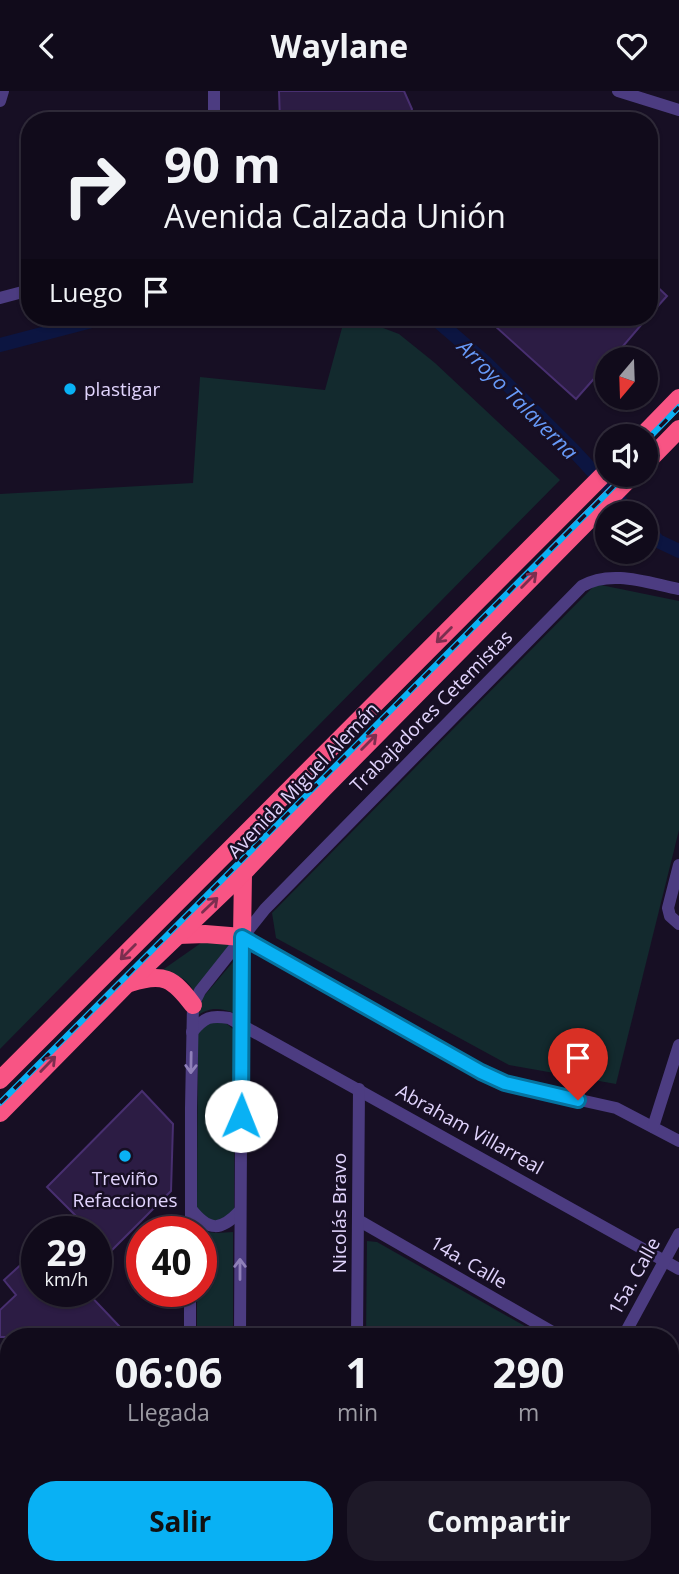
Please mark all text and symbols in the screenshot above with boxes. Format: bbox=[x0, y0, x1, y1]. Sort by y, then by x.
text: Waylane bbox=[271, 24, 408, 67]
icon: back bbox=[28, 27, 66, 65]
icon: heart bbox=[613, 27, 651, 65]
text: 90 m bbox=[164, 131, 281, 197]
icon: right bbox=[49, 140, 140, 231]
text: Avenida Calzada Unión bbox=[164, 194, 506, 237]
icon: arrive bbox=[137, 273, 175, 311]
text: Luego bbox=[49, 274, 123, 310]
water label: Arroyo Talaverna bbox=[450, 331, 584, 465]
north arrow bbox=[595, 347, 658, 409]
map controls bbox=[595, 347, 658, 564]
place label: plastigar bbox=[84, 376, 160, 402]
marker: plastigar bbox=[62, 381, 78, 397]
button: sound bbox=[595, 424, 658, 487]
button: layers bbox=[595, 501, 658, 564]
one-way arrow bbox=[521, 572, 538, 589]
street label: Trabajadores Cetemistas bbox=[344, 624, 518, 798]
one-way arrow bbox=[436, 626, 453, 643]
street label: Avenida Miguel Alemán bbox=[222, 696, 384, 864]
one-way arrow bbox=[361, 734, 378, 751]
one-way arrow bbox=[201, 896, 218, 913]
one-way arrow bbox=[120, 944, 137, 961]
pin bbox=[548, 1028, 608, 1100]
icon: arrive bbox=[559, 1039, 597, 1077]
one-way arrow bbox=[185, 1051, 198, 1074]
one-way arrow bbox=[40, 1056, 57, 1073]
street label: Abraham Villarreal bbox=[392, 1078, 548, 1180]
position arrow bbox=[204, 1079, 278, 1153]
marker: Treviño Refacciones bbox=[117, 1148, 133, 1164]
street label: Nicolás Bravo bbox=[326, 1153, 352, 1273]
place label: Treviño Refacciones bbox=[72, 1165, 178, 1213]
speed limit sign: 40 bbox=[126, 1216, 217, 1307]
text: 29 bbox=[46, 1229, 87, 1276]
street label: 14a. Calle bbox=[426, 1229, 512, 1295]
street label: 15a. Calle bbox=[602, 1233, 666, 1319]
one-way arrow bbox=[233, 1258, 247, 1281]
text: km/h bbox=[45, 1267, 88, 1291]
text: 06:06 bbox=[114, 1343, 222, 1400]
text: 1 bbox=[345, 1343, 370, 1400]
text: 290 bbox=[493, 1343, 565, 1400]
text: Llegada bbox=[127, 1396, 210, 1428]
text: min bbox=[337, 1396, 378, 1428]
text: m bbox=[518, 1396, 539, 1428]
button: Salir bbox=[28, 1481, 333, 1561]
button: Compartir bbox=[347, 1481, 651, 1561]

